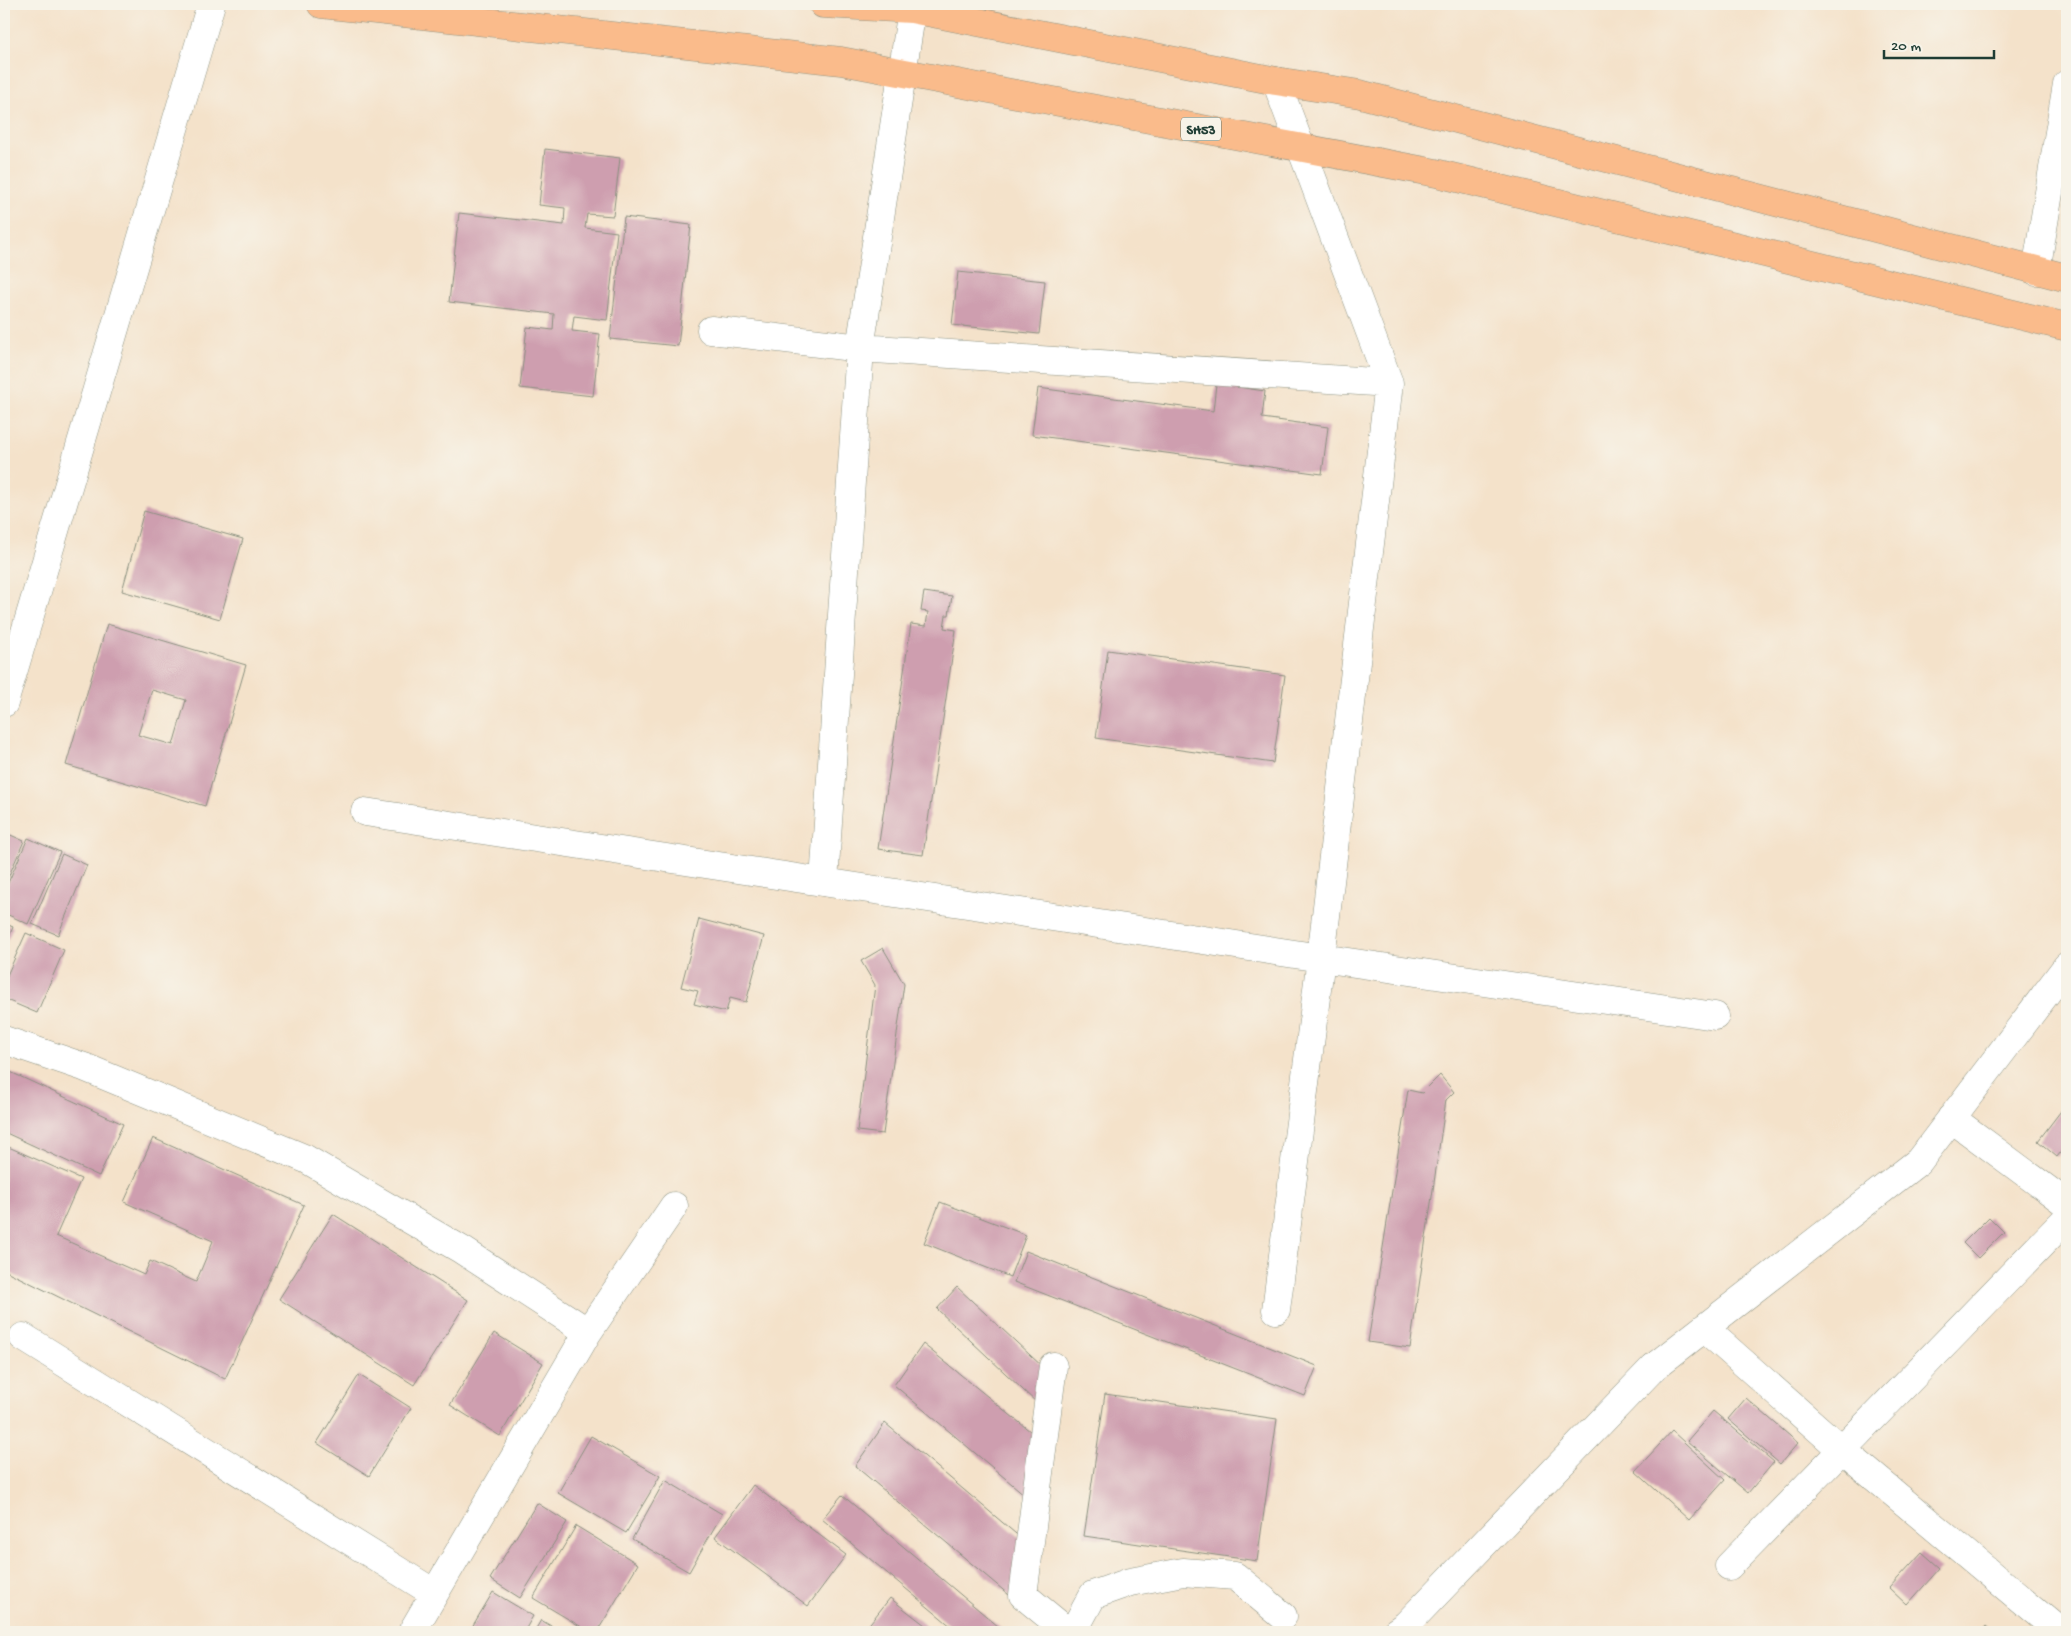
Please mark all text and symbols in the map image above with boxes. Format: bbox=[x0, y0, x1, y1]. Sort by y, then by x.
scale bar bbox=[1884, 28, 1994, 60]
text: 20 m bbox=[1891, 38, 1921, 56]
road number: SH53 bbox=[1181, 118, 1221, 140]

